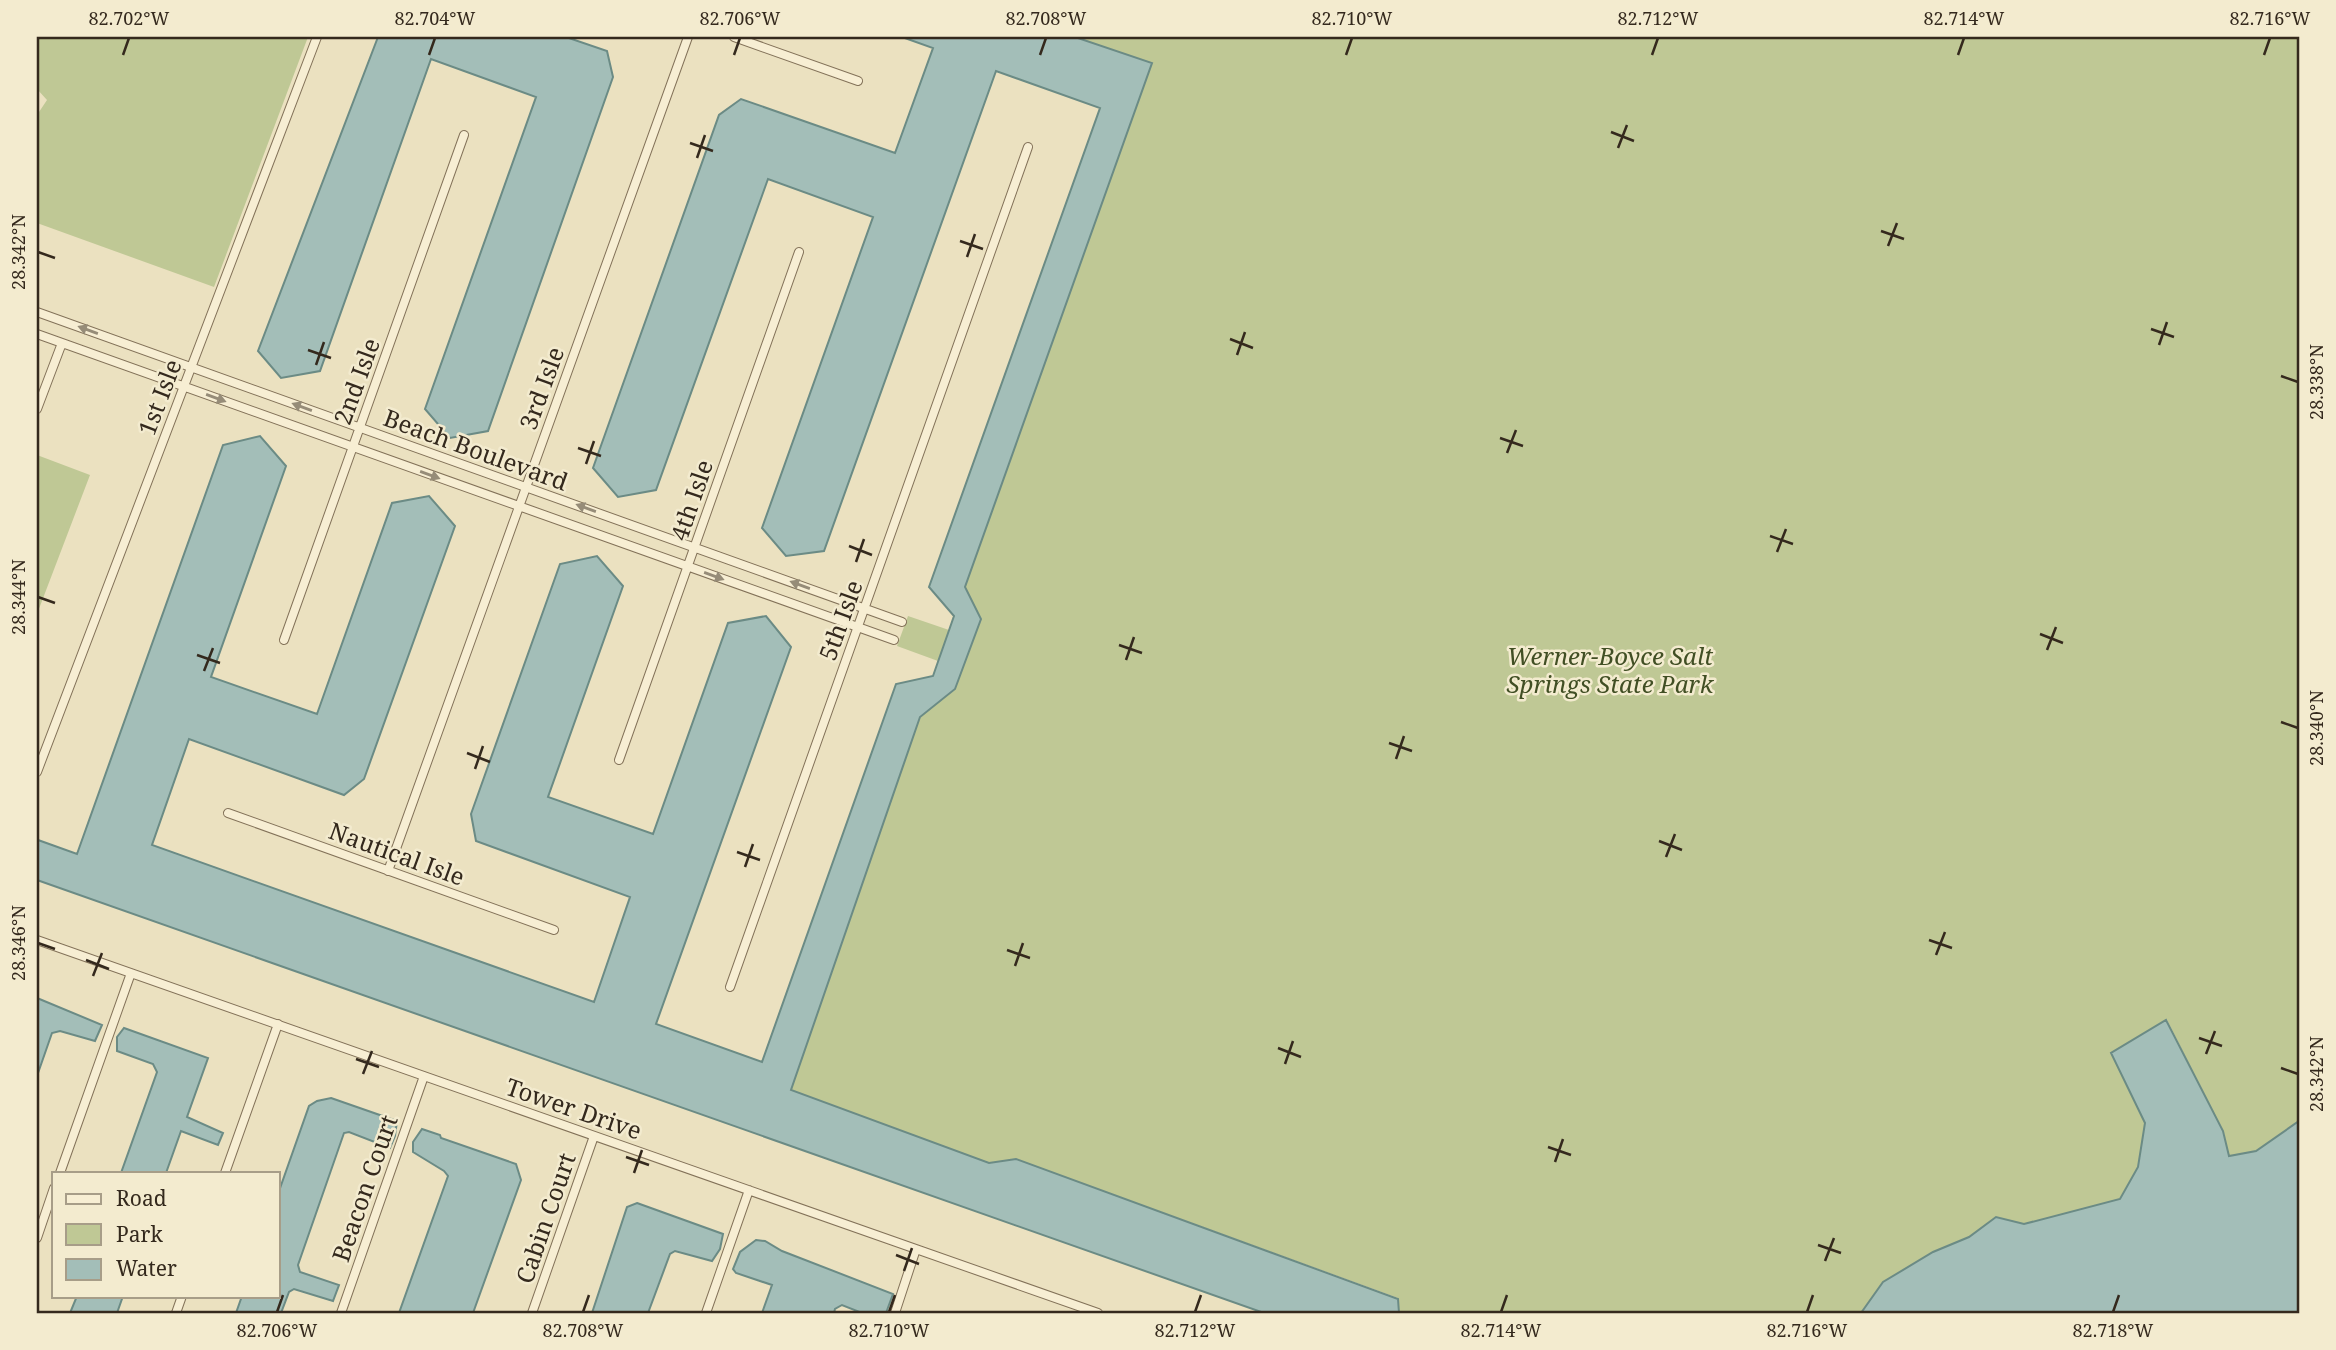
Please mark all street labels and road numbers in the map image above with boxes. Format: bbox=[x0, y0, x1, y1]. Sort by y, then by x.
street label: 2nd Isle bbox=[325, 333, 387, 429]
street label: 3rd Isle bbox=[511, 342, 571, 434]
street label: 1st Isle bbox=[129, 354, 189, 440]
street label: Beach Boulevard bbox=[379, 400, 573, 498]
street label: 4th Isle bbox=[662, 455, 720, 545]
street label: 5th Isle bbox=[810, 575, 870, 665]
street label: Nautical Isle bbox=[325, 813, 469, 893]
street label: Tower Drive bbox=[502, 1069, 646, 1147]
street label: Beacon Court bbox=[323, 1110, 405, 1266]
street label: Cabin Court bbox=[507, 1148, 583, 1288]

